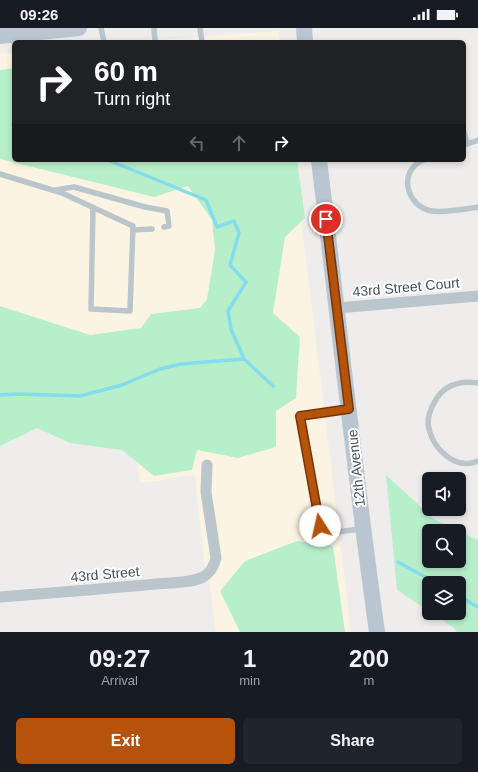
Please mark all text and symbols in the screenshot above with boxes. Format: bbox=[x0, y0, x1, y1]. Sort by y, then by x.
text: 09:26 bbox=[20, 6, 58, 23]
icon: right bbox=[28, 56, 80, 108]
text: 60 m bbox=[94, 56, 158, 87]
text: Turn right bbox=[94, 89, 170, 109]
icon: left bbox=[186, 132, 208, 154]
icon: ahead bbox=[228, 132, 250, 154]
icon: right bbox=[270, 132, 292, 154]
pin bbox=[309, 202, 343, 236]
icon: arrive bbox=[315, 208, 337, 230]
street label: 43rd Street Court bbox=[352, 274, 460, 300]
street label: 12th Avenue bbox=[344, 428, 368, 507]
map controls bbox=[422, 472, 466, 620]
button: sound bbox=[422, 472, 466, 516]
position arrow bbox=[299, 505, 341, 547]
button: search bbox=[422, 524, 466, 568]
street label: 43rd Street bbox=[70, 563, 140, 585]
button: layers bbox=[422, 576, 466, 620]
text: 09:27 bbox=[89, 645, 150, 672]
text: 1 bbox=[243, 645, 256, 672]
text: 200 bbox=[349, 645, 389, 672]
text: Arrival bbox=[101, 673, 138, 688]
text: min bbox=[239, 673, 260, 688]
text: m bbox=[364, 673, 374, 688]
button: Exit bbox=[16, 718, 235, 764]
button: Share bbox=[243, 718, 462, 764]

